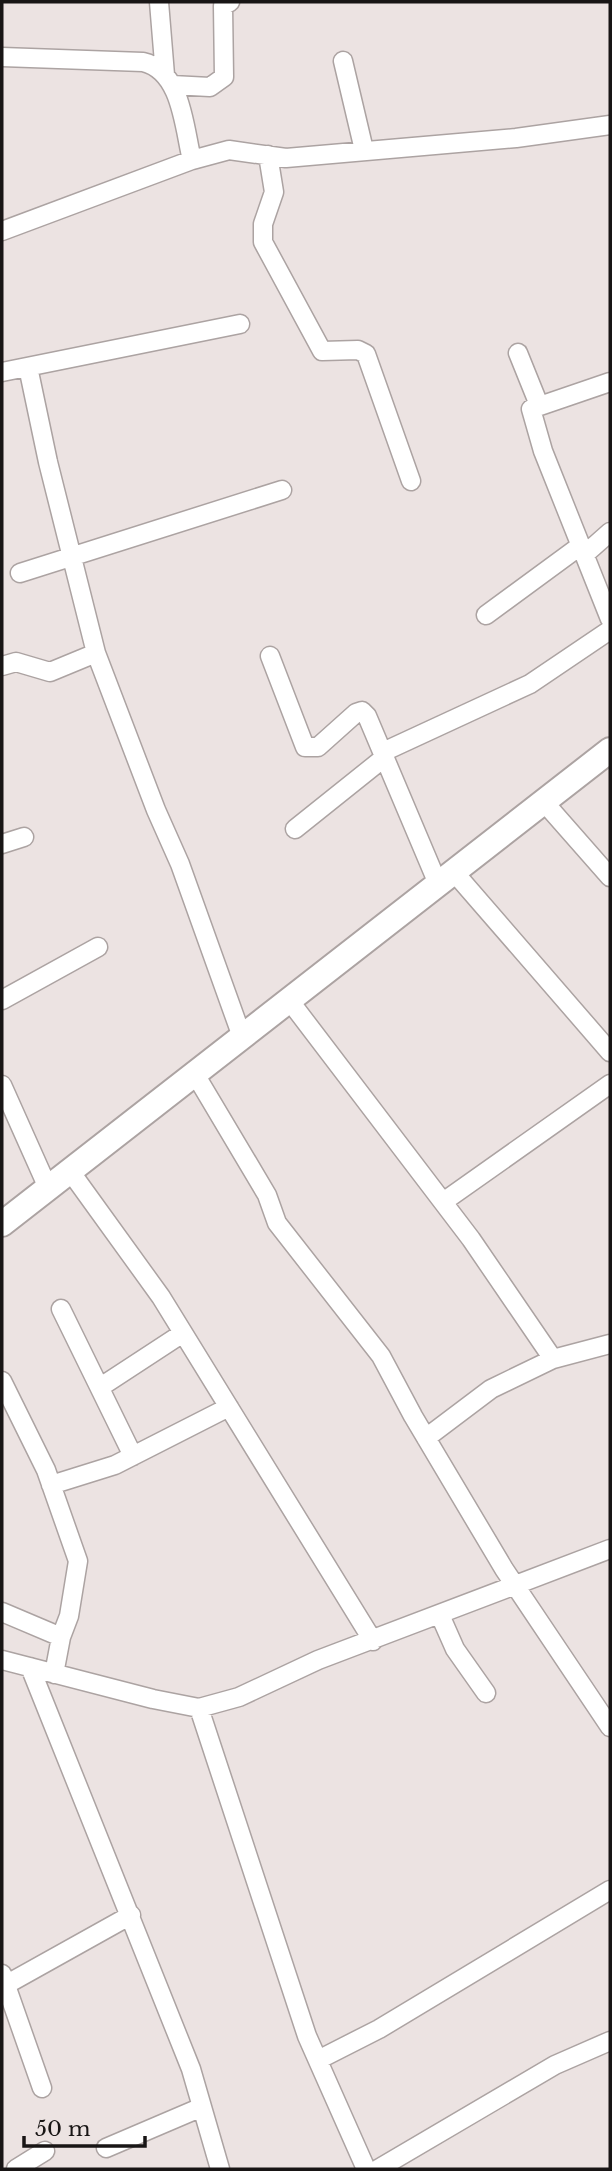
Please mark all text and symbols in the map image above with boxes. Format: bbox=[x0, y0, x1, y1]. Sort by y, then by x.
scale bar bbox=[24, 2104, 145, 2148]
text: 50 m bbox=[35, 2116, 91, 2142]

